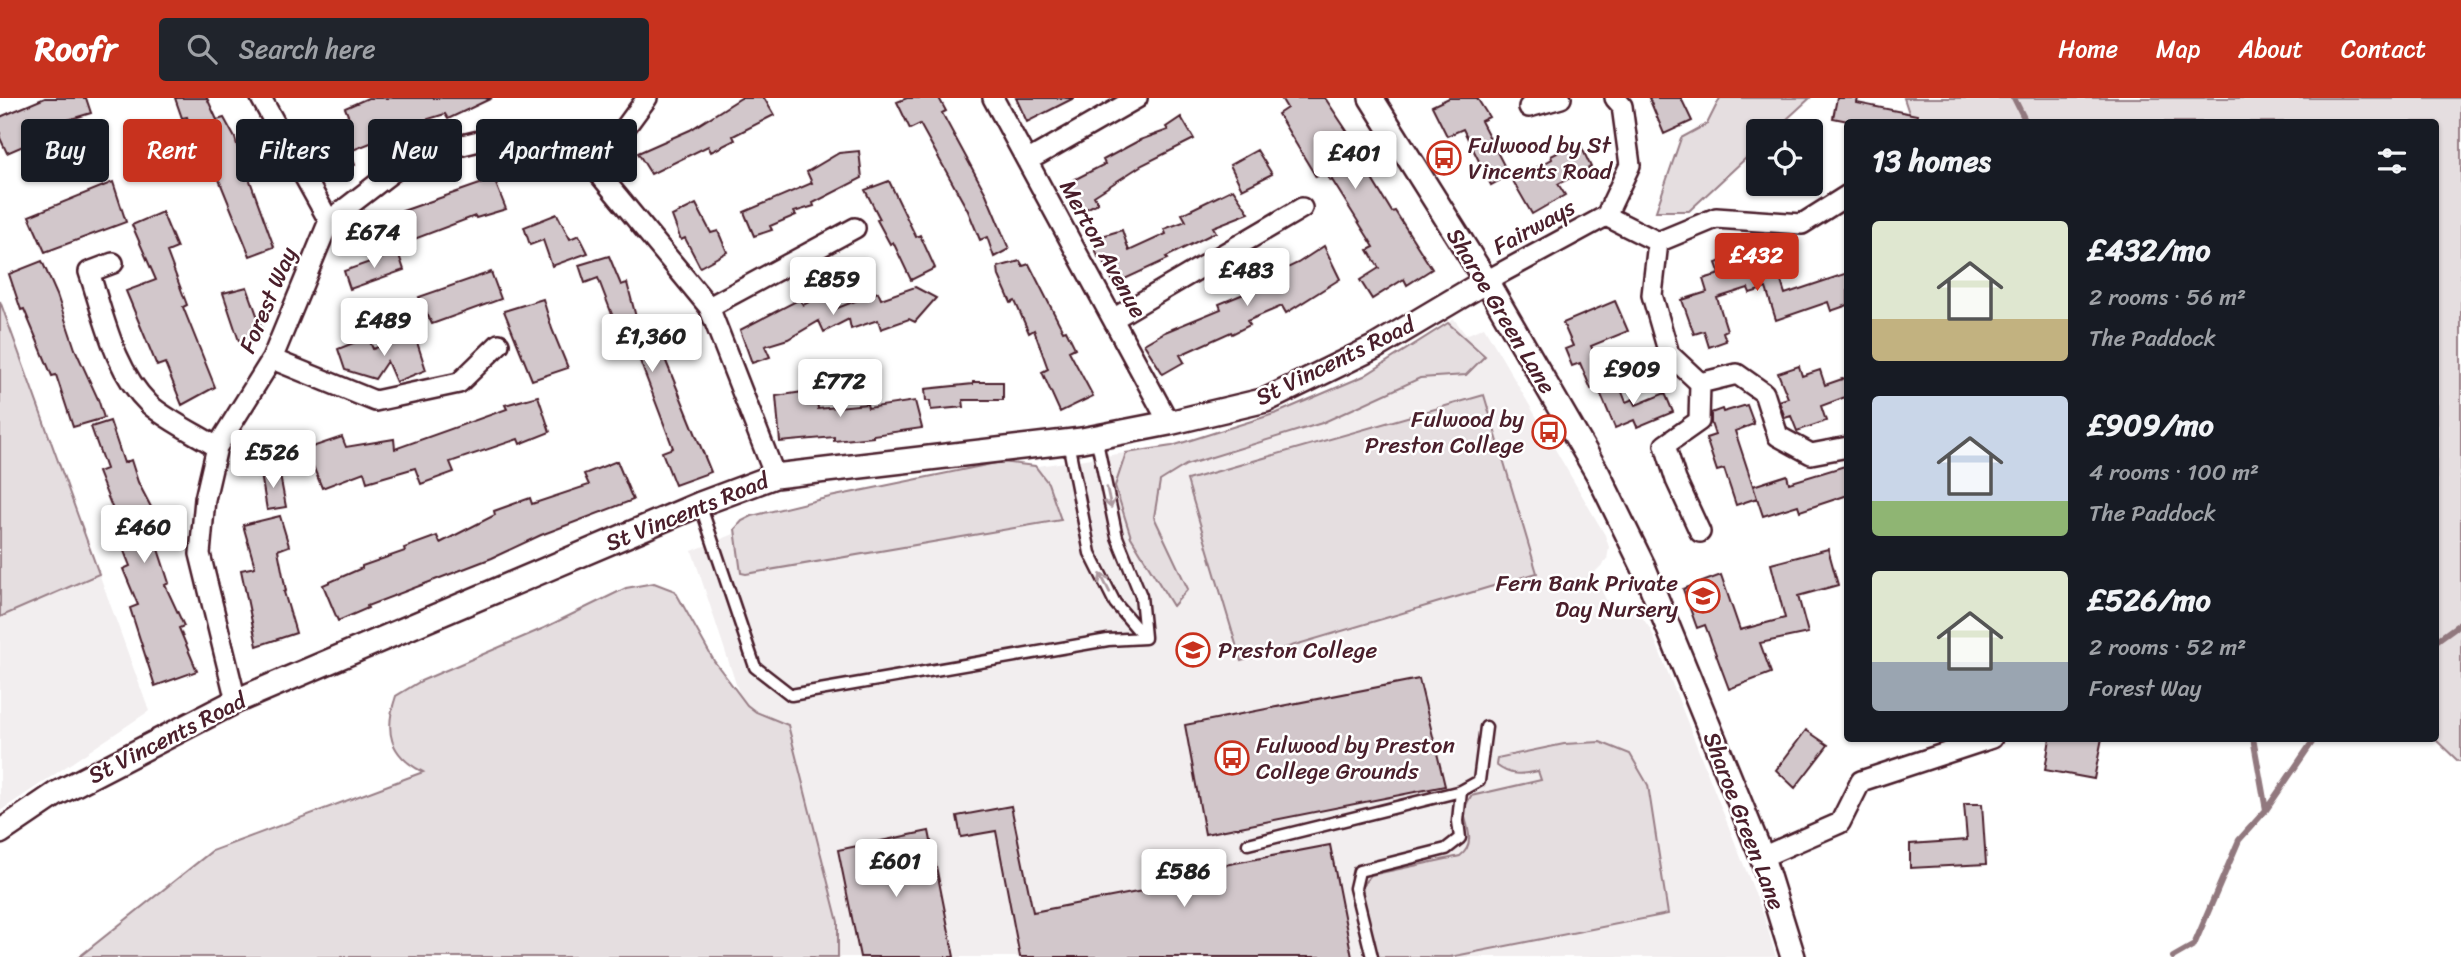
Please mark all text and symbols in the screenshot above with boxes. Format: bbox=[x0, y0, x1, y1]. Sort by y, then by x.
search box bbox=[159, 18, 649, 81]
text: Roofr bbox=[35, 20, 117, 78]
text: Search here bbox=[239, 26, 376, 72]
text: Home bbox=[2058, 28, 2118, 70]
text: Map bbox=[2156, 28, 2200, 70]
text: About bbox=[2238, 28, 2303, 70]
text: Contact bbox=[2341, 28, 2426, 70]
icon: search bbox=[183, 30, 221, 68]
chip: Buy bbox=[21, 119, 109, 182]
chip: Rent bbox=[123, 119, 222, 182]
chip: Filters bbox=[236, 119, 354, 182]
chip: New bbox=[368, 119, 462, 182]
chip: Apartment bbox=[476, 119, 637, 182]
map controls bbox=[1746, 119, 1823, 196]
button: locate bbox=[1746, 119, 1823, 196]
place label: Fulwood by St Vincents Road bbox=[1468, 125, 1614, 192]
pin: £401 bbox=[1314, 132, 1396, 191]
text: £401 bbox=[1330, 133, 1380, 174]
text: 13 homes bbox=[1872, 134, 1991, 188]
bus stop icon: Fulwood by St Vincents Road bbox=[1425, 139, 1463, 177]
icon: filters bbox=[2373, 142, 2411, 180]
street label: Merton Avenue bbox=[1048, 172, 1158, 326]
street label: Fairways bbox=[1485, 187, 1584, 267]
pin: £674 bbox=[333, 211, 415, 270]
text: £674 bbox=[348, 212, 400, 253]
street label: Sharoe Green Lane bbox=[1435, 220, 1567, 402]
text: £432/mo bbox=[2089, 223, 2211, 277]
pin: £432 bbox=[1716, 234, 1798, 293]
text: £432 bbox=[1731, 235, 1783, 276]
street label: Forest Way bbox=[227, 240, 309, 360]
pin: £483 bbox=[1206, 248, 1288, 308]
icon: home bbox=[1928, 249, 2012, 333]
text: £483 bbox=[1220, 250, 1274, 291]
pin: £859 bbox=[792, 258, 874, 317]
text: £859 bbox=[806, 259, 860, 300]
text: 2 rooms · 56 m² bbox=[2089, 277, 2246, 318]
pin: £489 bbox=[343, 299, 425, 358]
text: £489 bbox=[357, 300, 411, 341]
street label: St Vincents Road bbox=[1248, 304, 1423, 417]
pin: £1,360 bbox=[595, 314, 709, 374]
text: £1,360 bbox=[618, 316, 686, 357]
text: The Paddock bbox=[2089, 318, 2216, 359]
pin: £909 bbox=[1592, 348, 1674, 407]
text: £909 bbox=[1606, 349, 1660, 390]
pin: £772 bbox=[799, 360, 881, 419]
text: £772 bbox=[814, 361, 866, 402]
text: £909/mo bbox=[2089, 398, 2214, 452]
place label: Fulwood by Preston College bbox=[1365, 399, 1524, 466]
bus stop icon: Fulwood by Preston College bbox=[1530, 413, 1568, 451]
icon: home bbox=[1928, 424, 2012, 508]
pin: £526 bbox=[232, 430, 314, 490]
text: £526 bbox=[247, 432, 299, 473]
text: 4 rooms · 100 m² bbox=[2089, 452, 2259, 493]
street label: St Vincents Road bbox=[599, 460, 777, 563]
one-way arrow bbox=[1102, 486, 1116, 509]
text: The Paddock bbox=[2089, 493, 2216, 534]
pin: £460 bbox=[103, 505, 185, 565]
text: £460 bbox=[117, 507, 171, 548]
place label: Fern Bank Private Day Nursery bbox=[1496, 563, 1678, 630]
one-way arrow bbox=[1097, 573, 1111, 594]
text: £526/mo bbox=[2089, 573, 2211, 627]
school or university icon: Fern Bank Private Day Nursery bbox=[1684, 577, 1722, 615]
icon: home bbox=[1928, 599, 2012, 683]
text: 2 rooms · 52 m² bbox=[2089, 627, 2246, 668]
place label: Preston College bbox=[1218, 630, 1377, 671]
school or university icon: Preston College bbox=[1174, 631, 1212, 669]
text: Forest Way bbox=[2089, 668, 2202, 709]
street label: St Vincents Road bbox=[81, 680, 255, 796]
place label: Fulwood by Preston College Grounds bbox=[1256, 725, 1456, 792]
street label: Sharoe Green Lane bbox=[1691, 726, 1797, 916]
bus stop icon: Fulwood by Preston College Grounds bbox=[1213, 739, 1251, 777]
pin: £601 bbox=[855, 840, 937, 899]
text: £601 bbox=[871, 841, 921, 882]
pin: £586 bbox=[1143, 850, 1225, 909]
text: £586 bbox=[1157, 851, 1211, 892]

